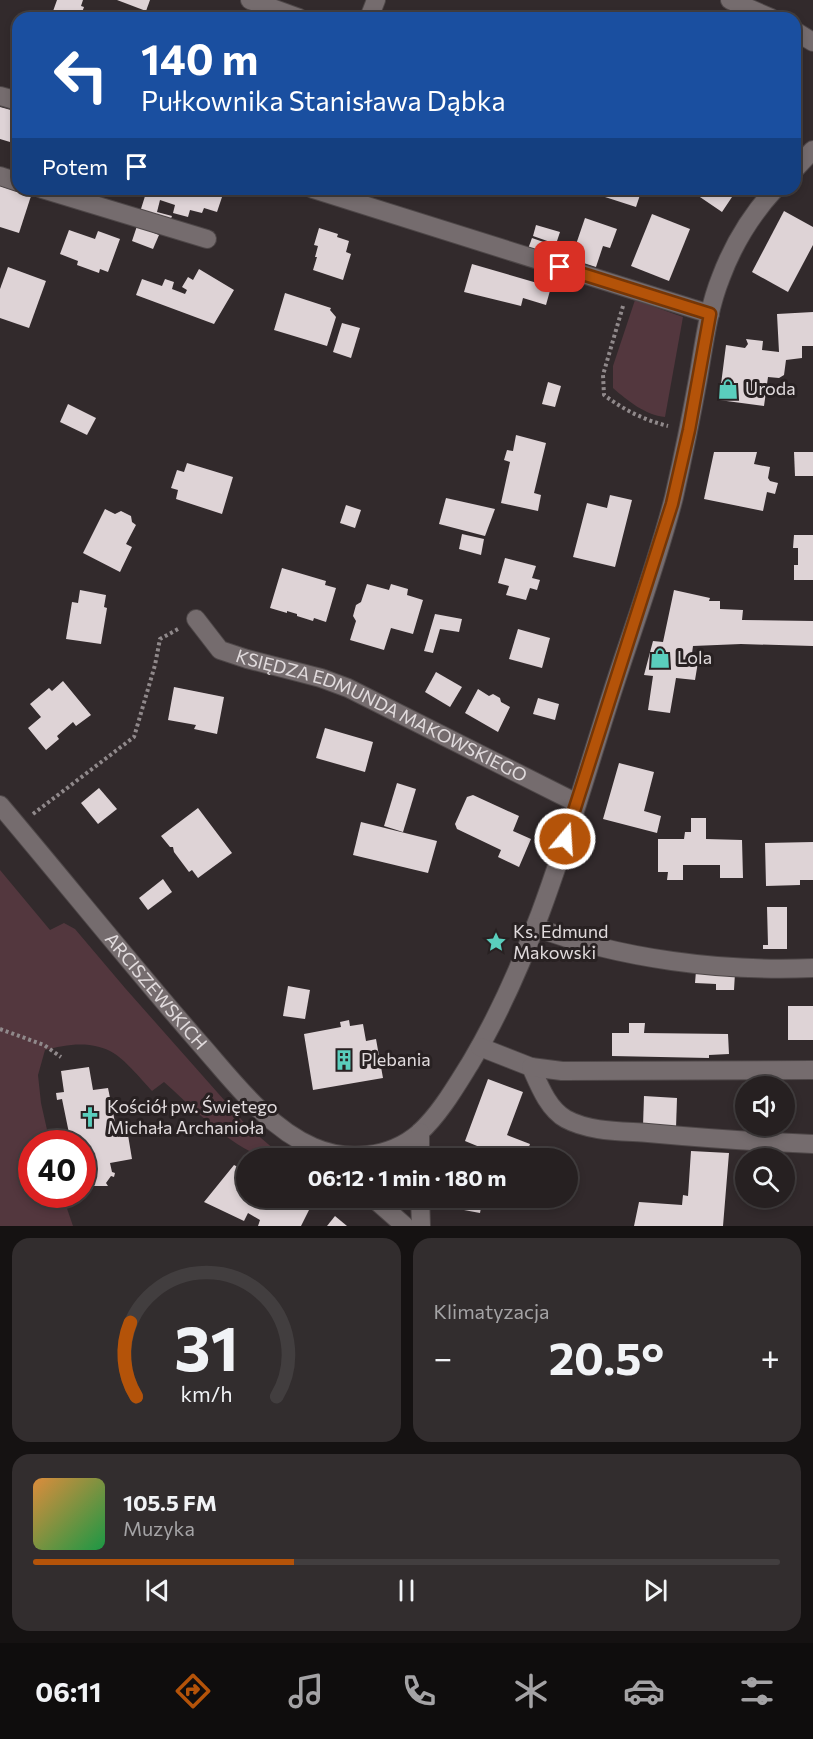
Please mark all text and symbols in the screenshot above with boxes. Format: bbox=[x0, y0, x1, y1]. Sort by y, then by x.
text: 140 m bbox=[141, 32, 258, 84]
icon: left bbox=[42, 36, 120, 114]
text: Pułkownika Stanisława Dąbka bbox=[141, 84, 506, 117]
icon: arrive bbox=[120, 150, 153, 183]
text: Potem bbox=[42, 153, 108, 180]
pin bbox=[534, 241, 585, 292]
icon: arrive bbox=[543, 250, 576, 283]
shop icon: Uroda bbox=[716, 377, 740, 401]
place label: Uroda bbox=[745, 377, 796, 399]
street label: KSIĘDZA EDMUNDA MAKOWSKIEGO bbox=[233, 644, 531, 786]
shop icon: Lola bbox=[648, 646, 672, 670]
place label: Lola bbox=[677, 646, 712, 668]
position arrow bbox=[533, 807, 597, 871]
place label: Ks. Edmund Makowski bbox=[513, 920, 608, 963]
street label: ARCISZEWSKICH bbox=[101, 928, 212, 1054]
place icon: Ks. Edmund Makowski bbox=[484, 930, 508, 954]
building icon: Plebania bbox=[332, 1048, 356, 1072]
place label: Plebania bbox=[361, 1048, 431, 1070]
map controls bbox=[735, 1076, 795, 1208]
button: sound bbox=[735, 1076, 795, 1136]
place label: Kościół pw. Świętego Michała Archanioła bbox=[107, 1095, 278, 1138]
church icon: Kościół pw. Świętego Michała Archanioła bbox=[78, 1105, 102, 1129]
speed limit sign: 40 bbox=[18, 1130, 96, 1208]
button: search bbox=[735, 1148, 795, 1208]
text: 06:12 · 1 min · 180 m bbox=[308, 1164, 506, 1191]
text: Klimatyzacja bbox=[434, 1299, 549, 1323]
text: 31 bbox=[174, 1308, 239, 1384]
text: 20.5° bbox=[549, 1329, 664, 1384]
text: − bbox=[434, 1336, 452, 1377]
text: + bbox=[761, 1336, 780, 1377]
text: km/h bbox=[180, 1380, 232, 1406]
text: 105.5 FM bbox=[123, 1489, 217, 1516]
text: Muzyka bbox=[123, 1516, 195, 1540]
icon: previous bbox=[141, 1574, 174, 1607]
icon: pause bbox=[390, 1574, 423, 1607]
icon: next bbox=[639, 1574, 672, 1607]
icon: directions bbox=[172, 1670, 214, 1712]
icon: music bbox=[285, 1670, 327, 1712]
icon: phone bbox=[398, 1670, 440, 1712]
icon: climate bbox=[510, 1670, 552, 1712]
icon: car bbox=[623, 1670, 665, 1712]
icon: filters bbox=[736, 1670, 778, 1712]
text: 06:11 bbox=[35, 1675, 102, 1708]

